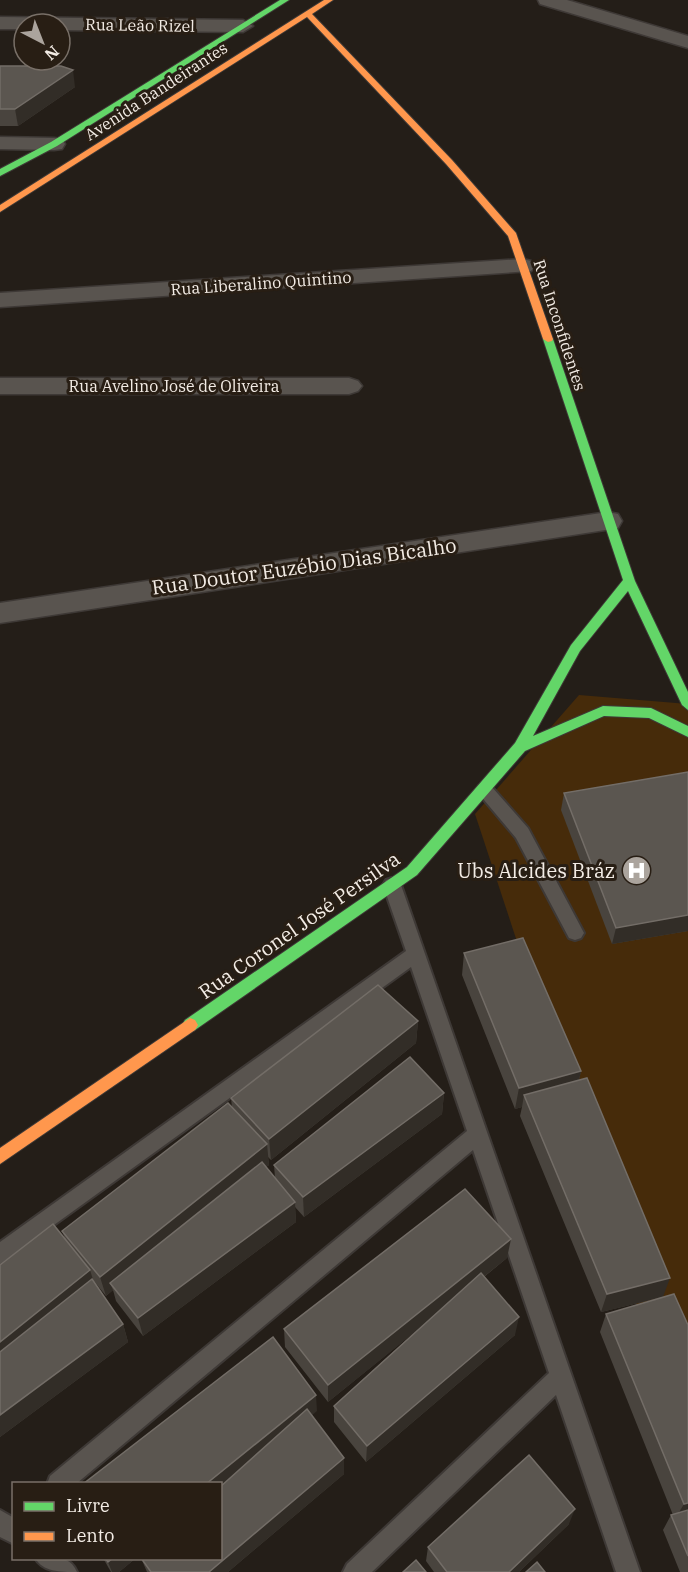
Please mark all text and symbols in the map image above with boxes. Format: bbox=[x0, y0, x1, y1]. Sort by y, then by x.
north arrow bbox=[12, 12, 72, 72]
street label: Rua Leão Rizel bbox=[85, 14, 195, 36]
street label: Avenida Bandeirantes bbox=[81, 37, 231, 145]
text: N bbox=[41, 41, 63, 65]
street label: Rua Inconfidentes bbox=[529, 257, 591, 393]
street label: Rua Liberalino Quintino bbox=[170, 267, 352, 299]
street label: Rua Avelino José de Oliveira bbox=[69, 376, 280, 396]
street label: Rua Doutor Euzébio Dias Bicalho bbox=[150, 531, 458, 601]
street label: Rua Coronel José Persilva bbox=[193, 845, 405, 1005]
hospital icon: Ubs Alcides Bráz bbox=[620, 854, 652, 886]
place label: Ubs Alcides Bráz bbox=[457, 857, 615, 884]
legend bbox=[12, 1482, 222, 1560]
text: Livre bbox=[66, 1494, 110, 1517]
text: Lento bbox=[66, 1524, 114, 1547]

